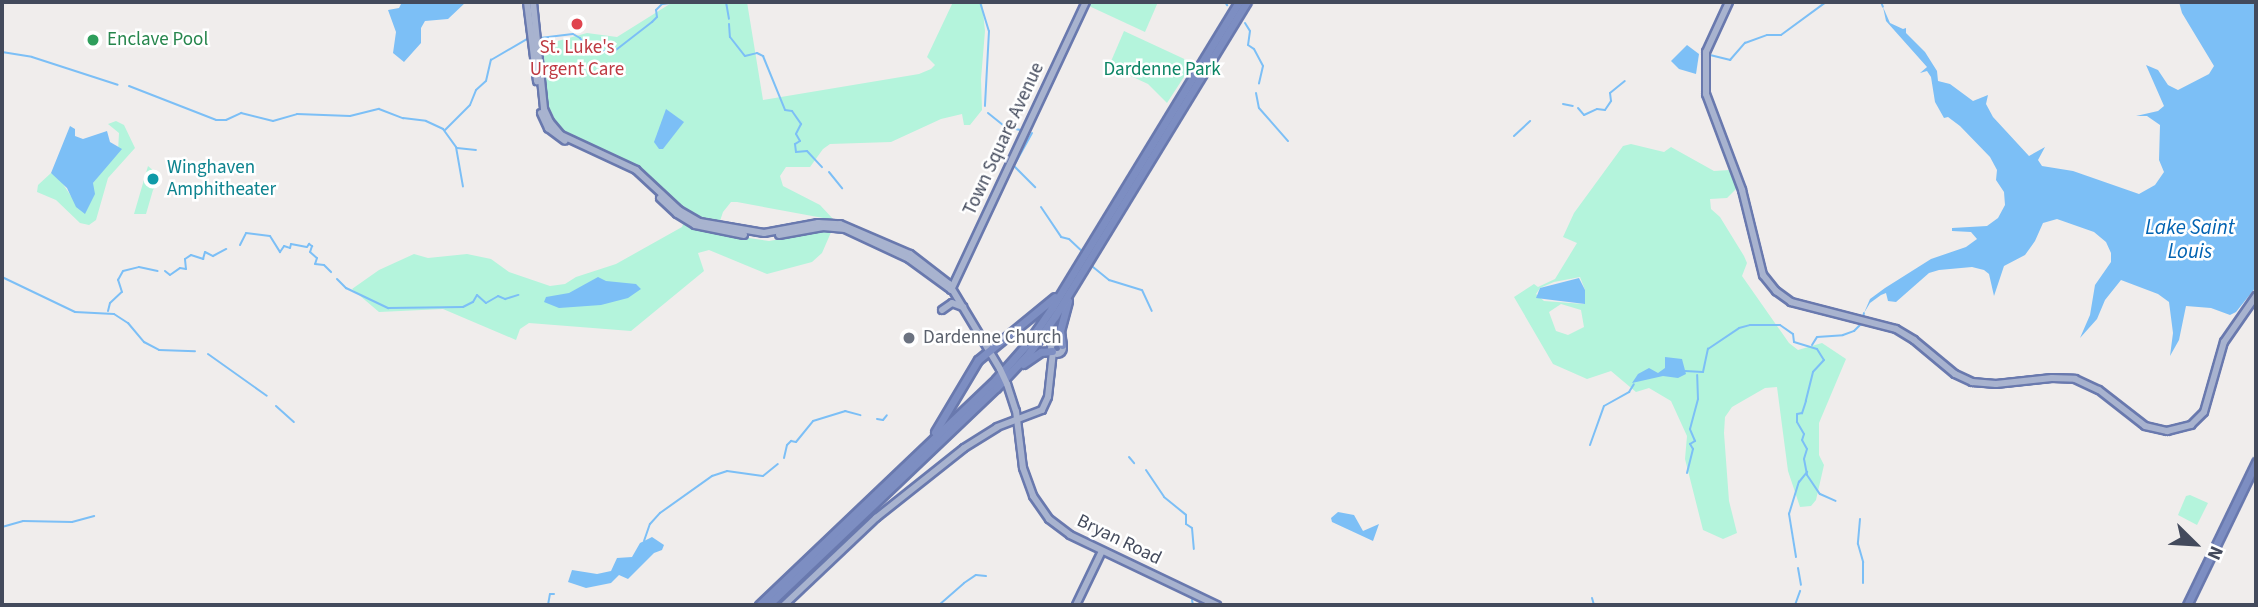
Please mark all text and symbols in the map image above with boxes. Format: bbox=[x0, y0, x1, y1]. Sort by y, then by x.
marker: St. Luke's Urgent Care bbox=[567, 14, 587, 34]
place label: Enclave Pool bbox=[107, 29, 208, 51]
marker: Enclave Pool bbox=[85, 32, 101, 48]
place label: St. Luke's Urgent Care bbox=[530, 37, 624, 81]
street label: Town Square Avenue bbox=[959, 59, 1049, 219]
park label: Dardenne Park bbox=[1103, 59, 1221, 81]
place label: Winghaven Amphitheater bbox=[167, 157, 276, 201]
marker: Winghaven Amphitheater bbox=[145, 171, 161, 187]
water label: Lake Saint Louis bbox=[2145, 214, 2235, 264]
place label: Dardenne Church bbox=[923, 327, 1062, 349]
marker: Dardenne Church bbox=[901, 330, 917, 346]
north arrow bbox=[2160, 509, 2230, 579]
street label: Bryan Road bbox=[1073, 510, 1165, 570]
text: N bbox=[2200, 541, 2230, 564]

